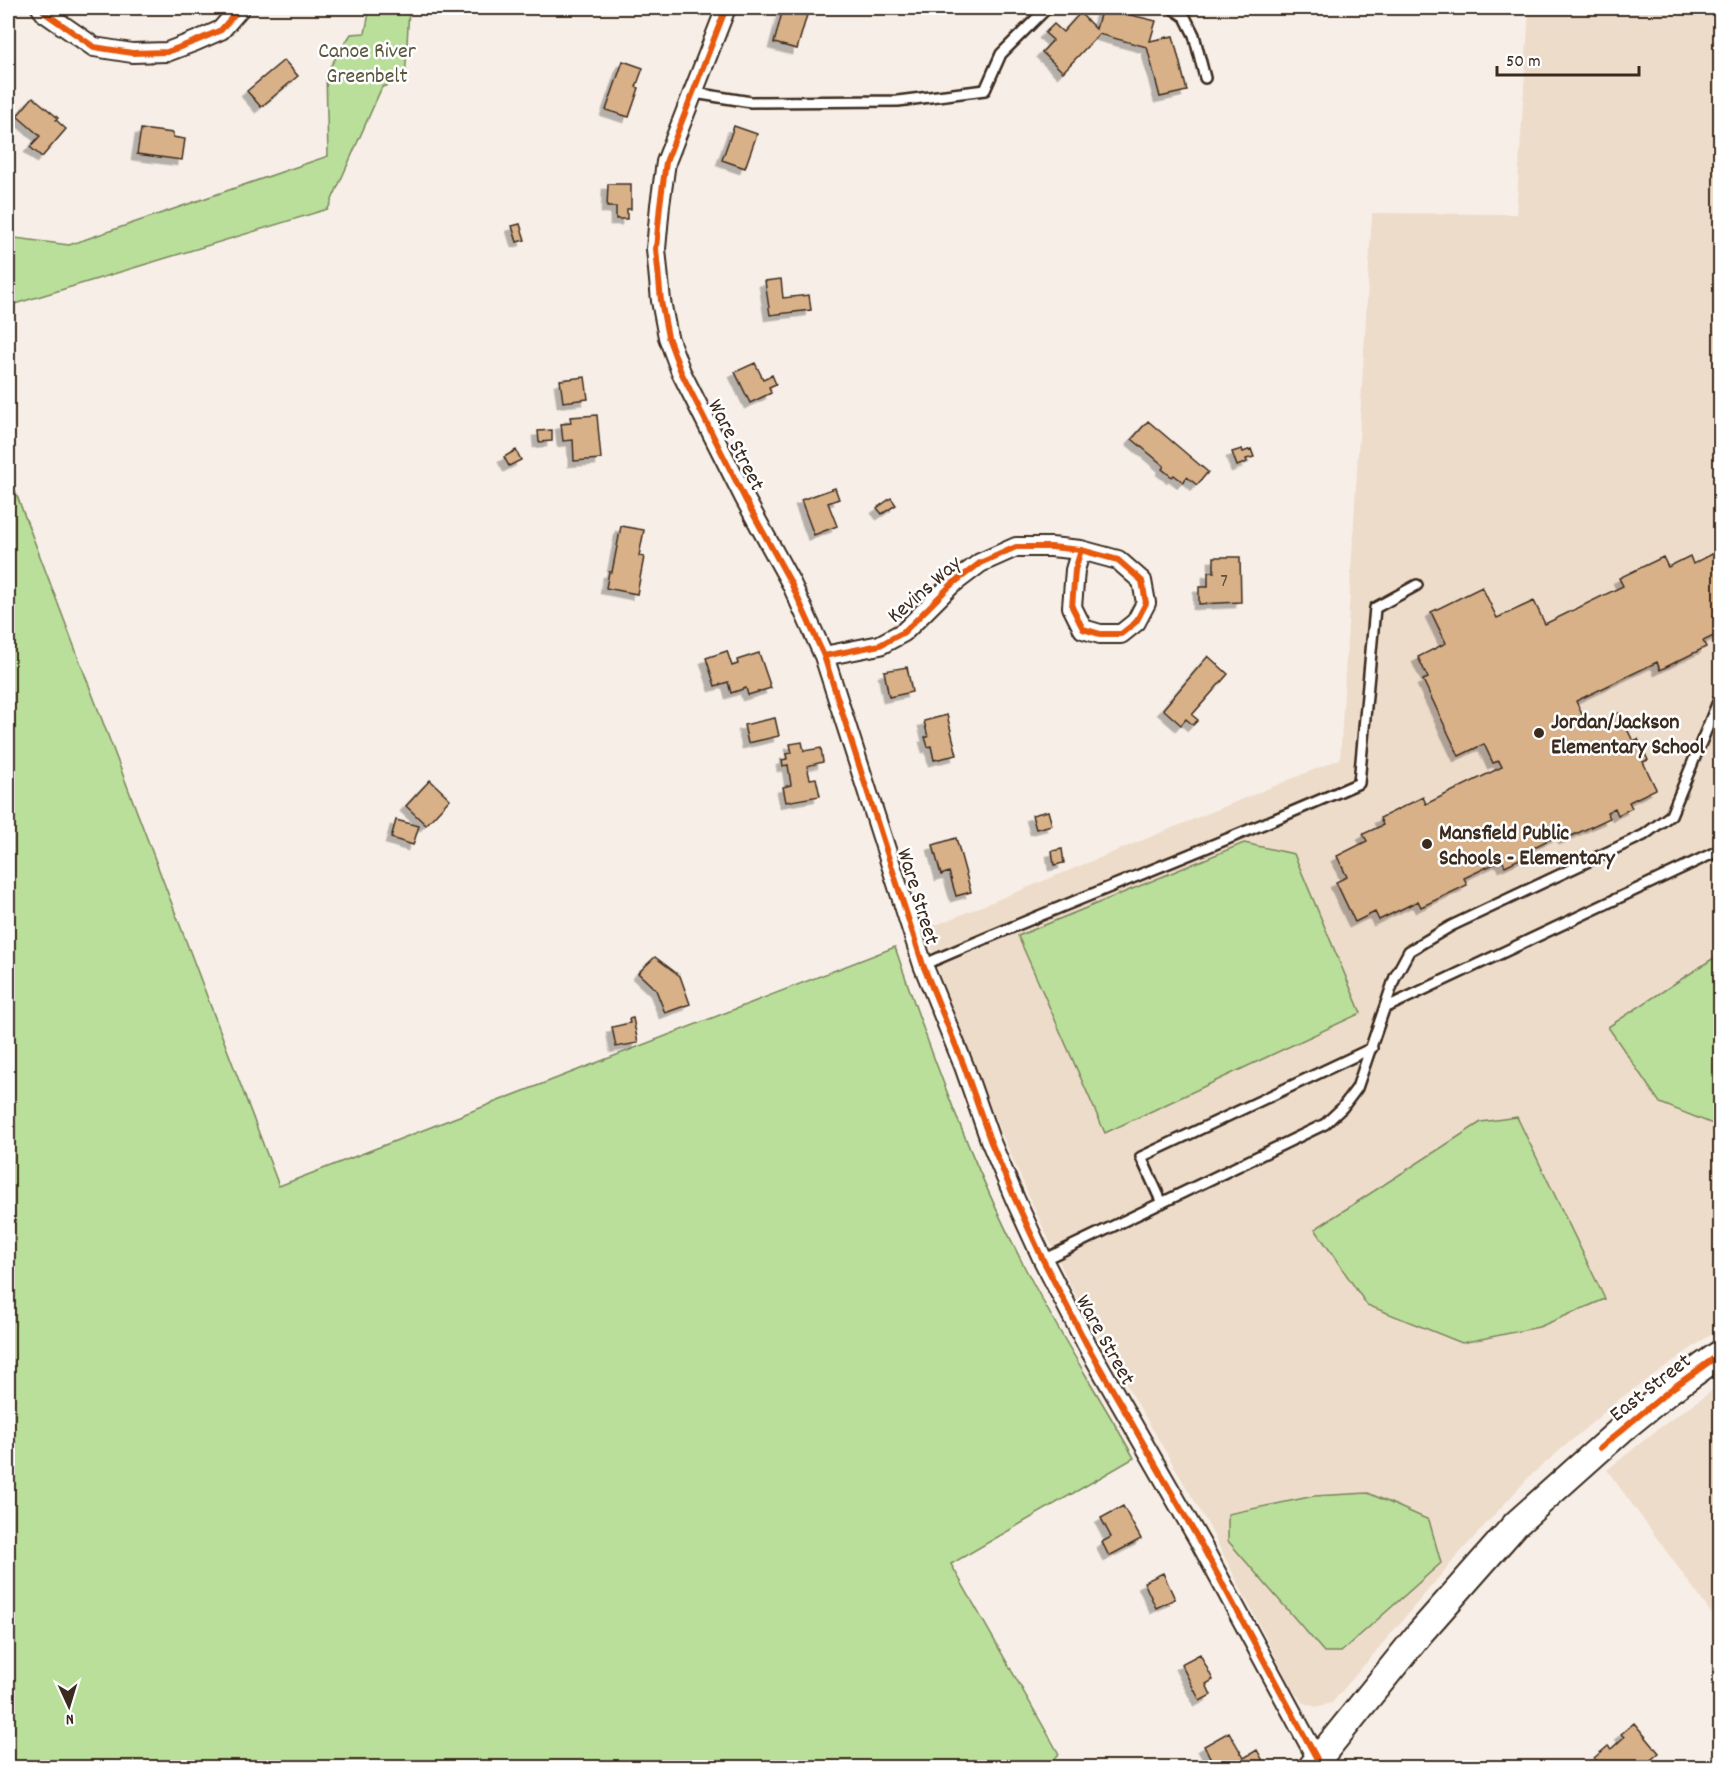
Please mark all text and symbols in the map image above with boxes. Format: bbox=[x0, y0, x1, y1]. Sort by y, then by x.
park label: Canoe River Greenbelt bbox=[318, 37, 417, 93]
scale bar bbox=[1497, 39, 1640, 77]
text: 50 m bbox=[1506, 50, 1541, 75]
street label: Ware Street bbox=[699, 394, 771, 497]
street label: Kevins Way bbox=[881, 549, 970, 632]
house number: 7 bbox=[1220, 568, 1228, 596]
place label: Jordan/Jackson Elementary School bbox=[1551, 708, 1706, 764]
marker: Jordan/Jackson Elementary School bbox=[1532, 726, 1546, 740]
place label: Mansfield Public Schools - Elementary bbox=[1439, 819, 1616, 875]
marker: Mansfield Public Schools - Elementary bbox=[1420, 837, 1434, 851]
street label: Ware Street bbox=[887, 845, 946, 949]
street label: Ware Street bbox=[1066, 1290, 1142, 1392]
street label: East Street bbox=[1604, 1347, 1699, 1431]
north arrow bbox=[39, 1676, 99, 1736]
text: N bbox=[65, 1707, 75, 1730]

